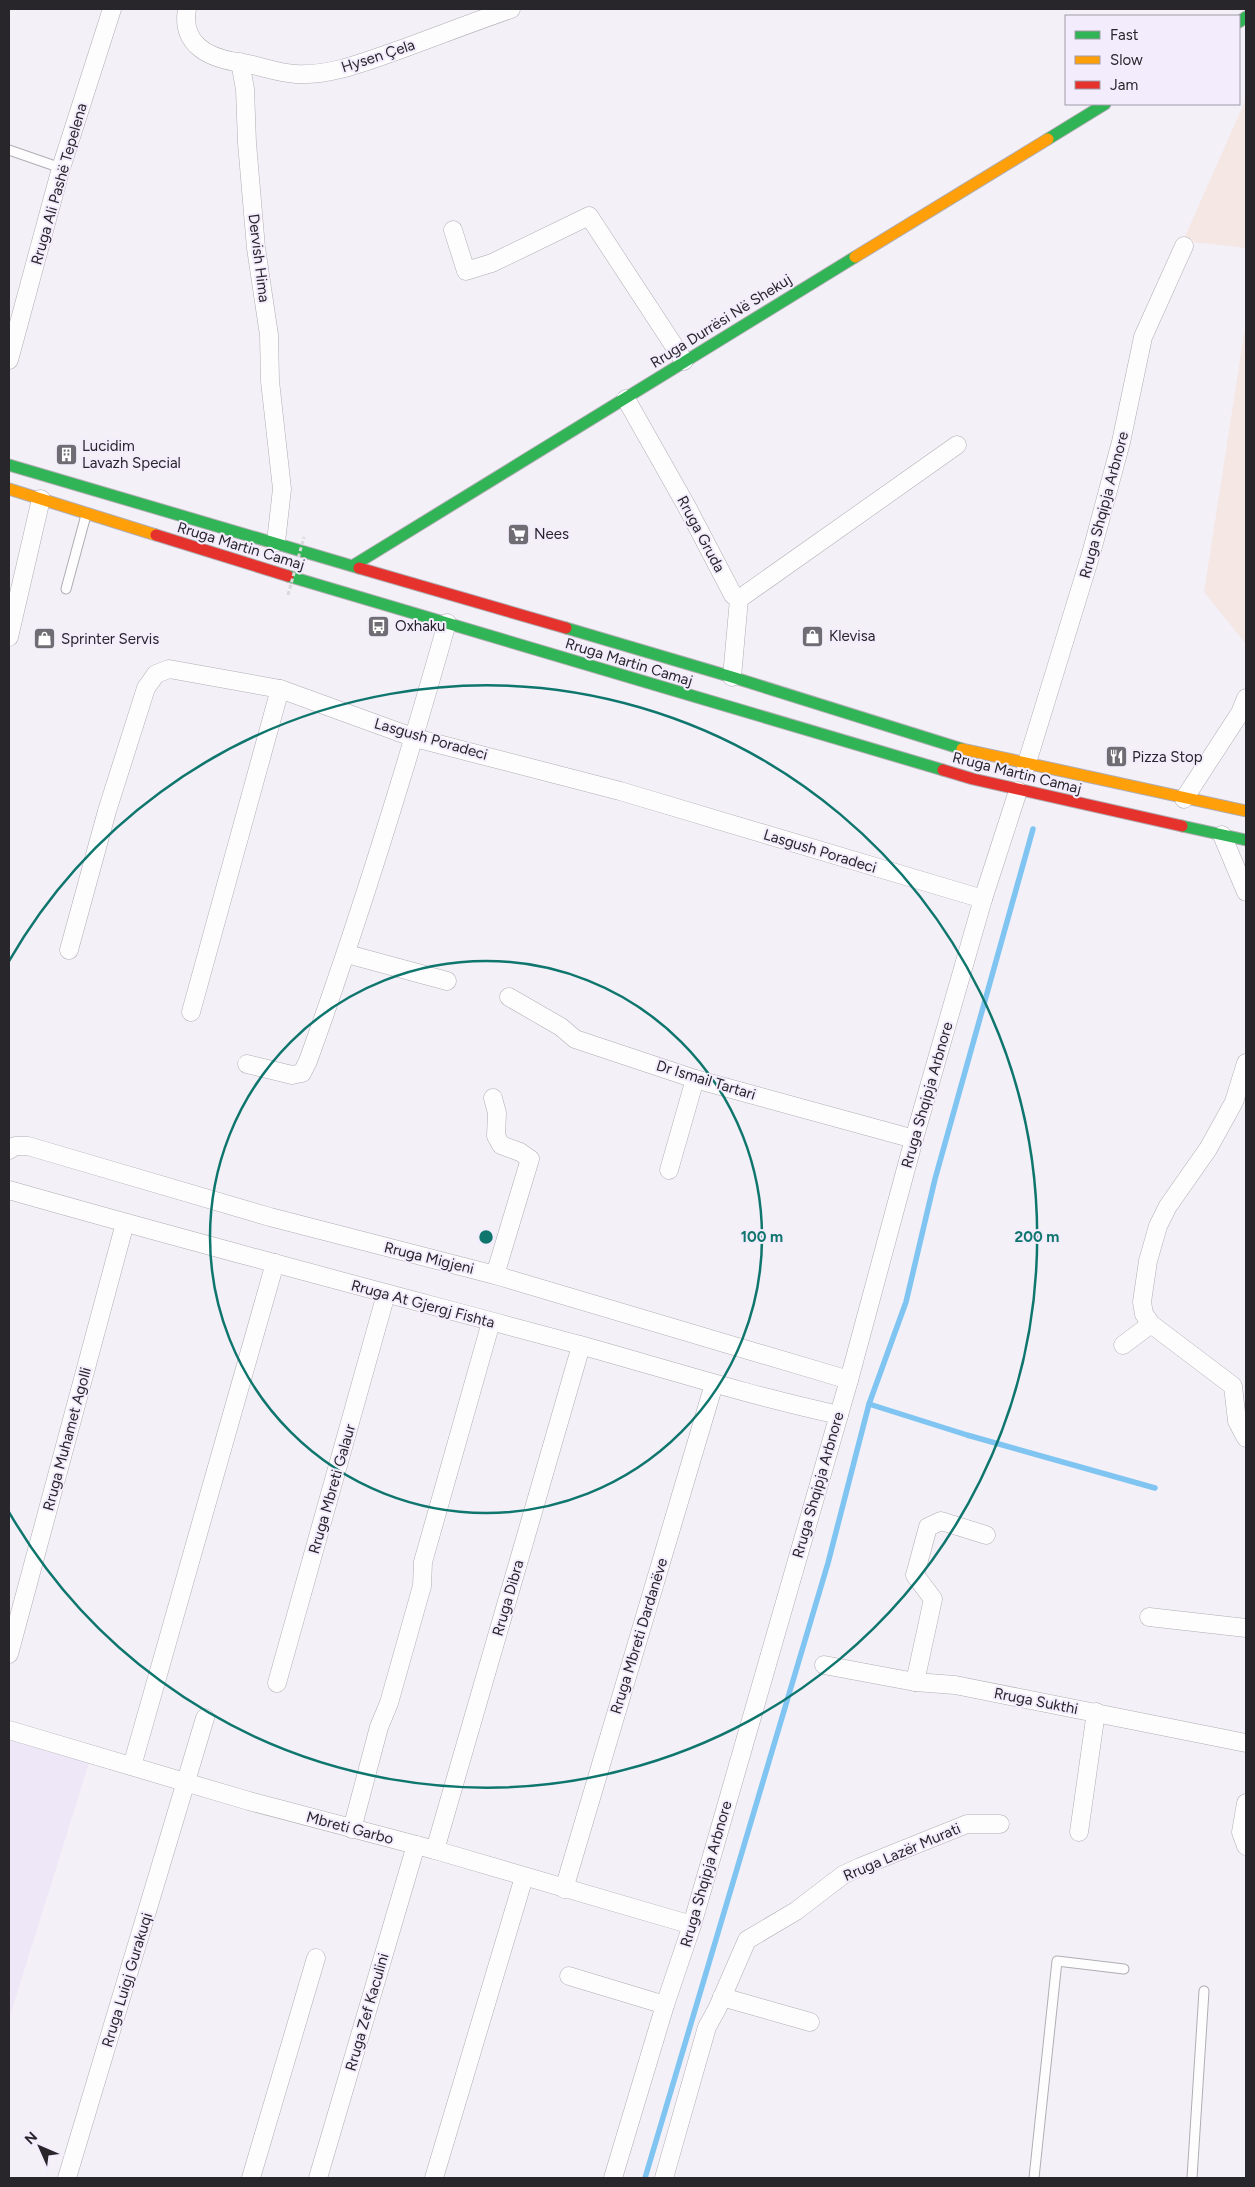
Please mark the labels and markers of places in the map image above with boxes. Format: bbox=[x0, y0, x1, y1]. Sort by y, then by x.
place label: Lucidim Lavazh Special bbox=[82, 437, 181, 472]
building icon: Lucidim Lavazh Special bbox=[54, 443, 78, 467]
supermarket icon: Nees bbox=[506, 522, 530, 546]
place label: Nees bbox=[534, 525, 569, 543]
bus stop icon: Oxhaku bbox=[367, 614, 391, 638]
place label: Oxhaku bbox=[395, 617, 445, 635]
shop icon: Klevisa bbox=[801, 624, 825, 648]
shop icon: Sprinter Servis bbox=[33, 627, 57, 651]
place label: Klevisa bbox=[829, 627, 875, 645]
place label: Sprinter Servis bbox=[61, 630, 159, 648]
restaurant icon: Pizza Stop bbox=[1104, 745, 1128, 769]
place label: Pizza Stop bbox=[1132, 748, 1203, 766]
centre of rings bbox=[477, 1228, 495, 1246]

